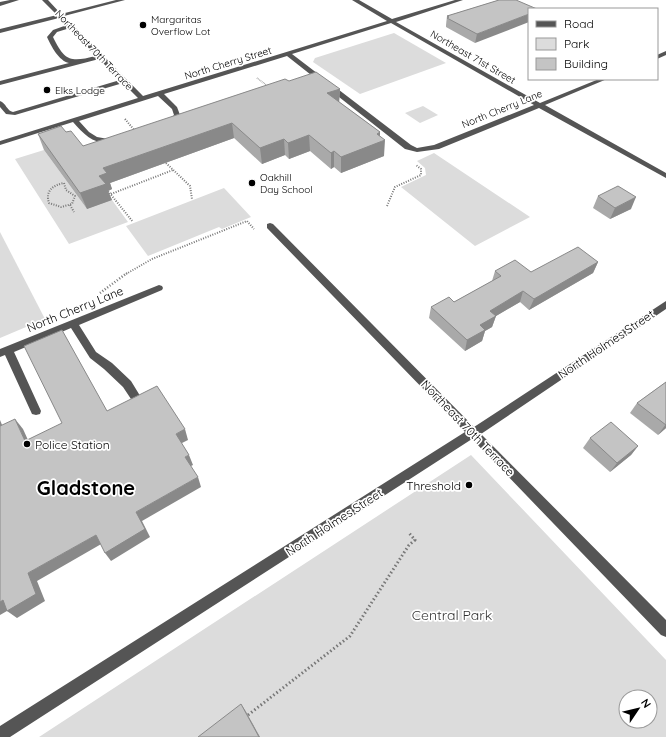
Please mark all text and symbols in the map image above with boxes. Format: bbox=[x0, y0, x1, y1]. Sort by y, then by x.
street label: Northeast 70th Terrace bbox=[52, 7, 136, 93]
legend bbox=[528, 8, 658, 80]
place label: Margaritas Overflow Lot bbox=[151, 13, 211, 38]
text: Road bbox=[564, 16, 594, 31]
marker: Margaritas Overflow Lot bbox=[138, 20, 148, 30]
street label: Northeast 71st Street bbox=[428, 27, 518, 87]
text: Park bbox=[564, 36, 589, 51]
street label: North Cherry Street bbox=[183, 43, 274, 82]
text: Building bbox=[564, 56, 608, 71]
place label: Elks Lodge bbox=[55, 84, 105, 97]
marker: Elks Lodge bbox=[42, 85, 52, 95]
street label: North Cherry Lane bbox=[460, 87, 545, 131]
place label: Oakhill Day School bbox=[260, 171, 313, 196]
marker: Oakhill Day School bbox=[247, 178, 257, 188]
street label: North Cherry Lane bbox=[24, 283, 126, 335]
street label: North Holmes Street bbox=[555, 306, 657, 382]
street label: Northeast 70th Terrace bbox=[418, 377, 518, 479]
place label: Police Station bbox=[35, 437, 110, 452]
marker: Police Station bbox=[22, 439, 32, 449]
district label: Gladstone bbox=[37, 475, 135, 500]
place label: Threshold bbox=[406, 478, 461, 493]
marker: Threshold bbox=[464, 480, 474, 490]
street label: North Holmes Street bbox=[283, 485, 385, 559]
park label: Central Park bbox=[412, 606, 492, 624]
north arrow bbox=[618, 689, 658, 729]
text: N bbox=[638, 696, 654, 711]

